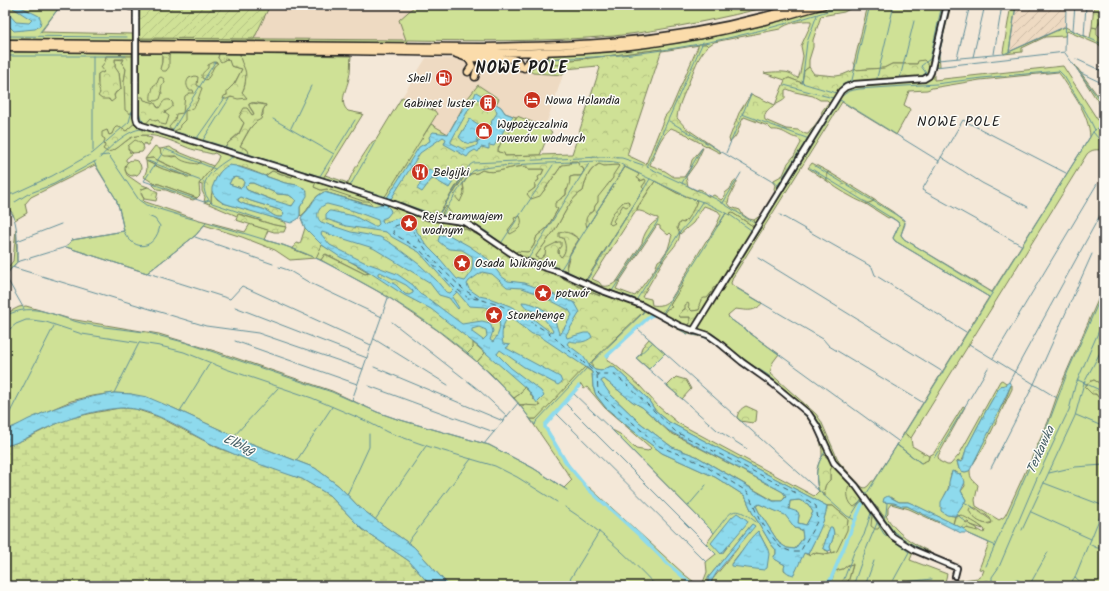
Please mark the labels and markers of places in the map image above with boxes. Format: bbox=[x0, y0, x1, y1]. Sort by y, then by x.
fuel station icon: Shell bbox=[434, 68, 454, 88]
place label: Shell bbox=[407, 69, 431, 88]
hotel icon: Nowa Holandia bbox=[522, 90, 542, 110]
place label: Nowa Holandia bbox=[545, 91, 620, 110]
building icon: Gabinet luster bbox=[478, 93, 498, 113]
place label: Gabinet luster bbox=[404, 94, 476, 113]
place label: Wypożyczalnia rowerów wodnych bbox=[497, 115, 585, 148]
shop icon: Wypożyczalnia rowerów wodnych bbox=[474, 121, 494, 141]
restaurant icon: Belgijki bbox=[410, 162, 430, 182]
place label: Belgijki bbox=[433, 163, 470, 182]
place label: Rejs tramwajem wodnym bbox=[422, 207, 503, 240]
place icon: Rejs tramwajem wodnym bbox=[399, 213, 419, 233]
place icon: Osada Wikingów bbox=[452, 253, 472, 273]
place label: Osada Wikingów bbox=[475, 254, 557, 273]
place icon: potwór bbox=[533, 283, 553, 303]
place label: potwór bbox=[555, 284, 590, 303]
place icon: Stonehenge bbox=[484, 305, 504, 325]
place label: Stonehenge bbox=[507, 306, 565, 325]

